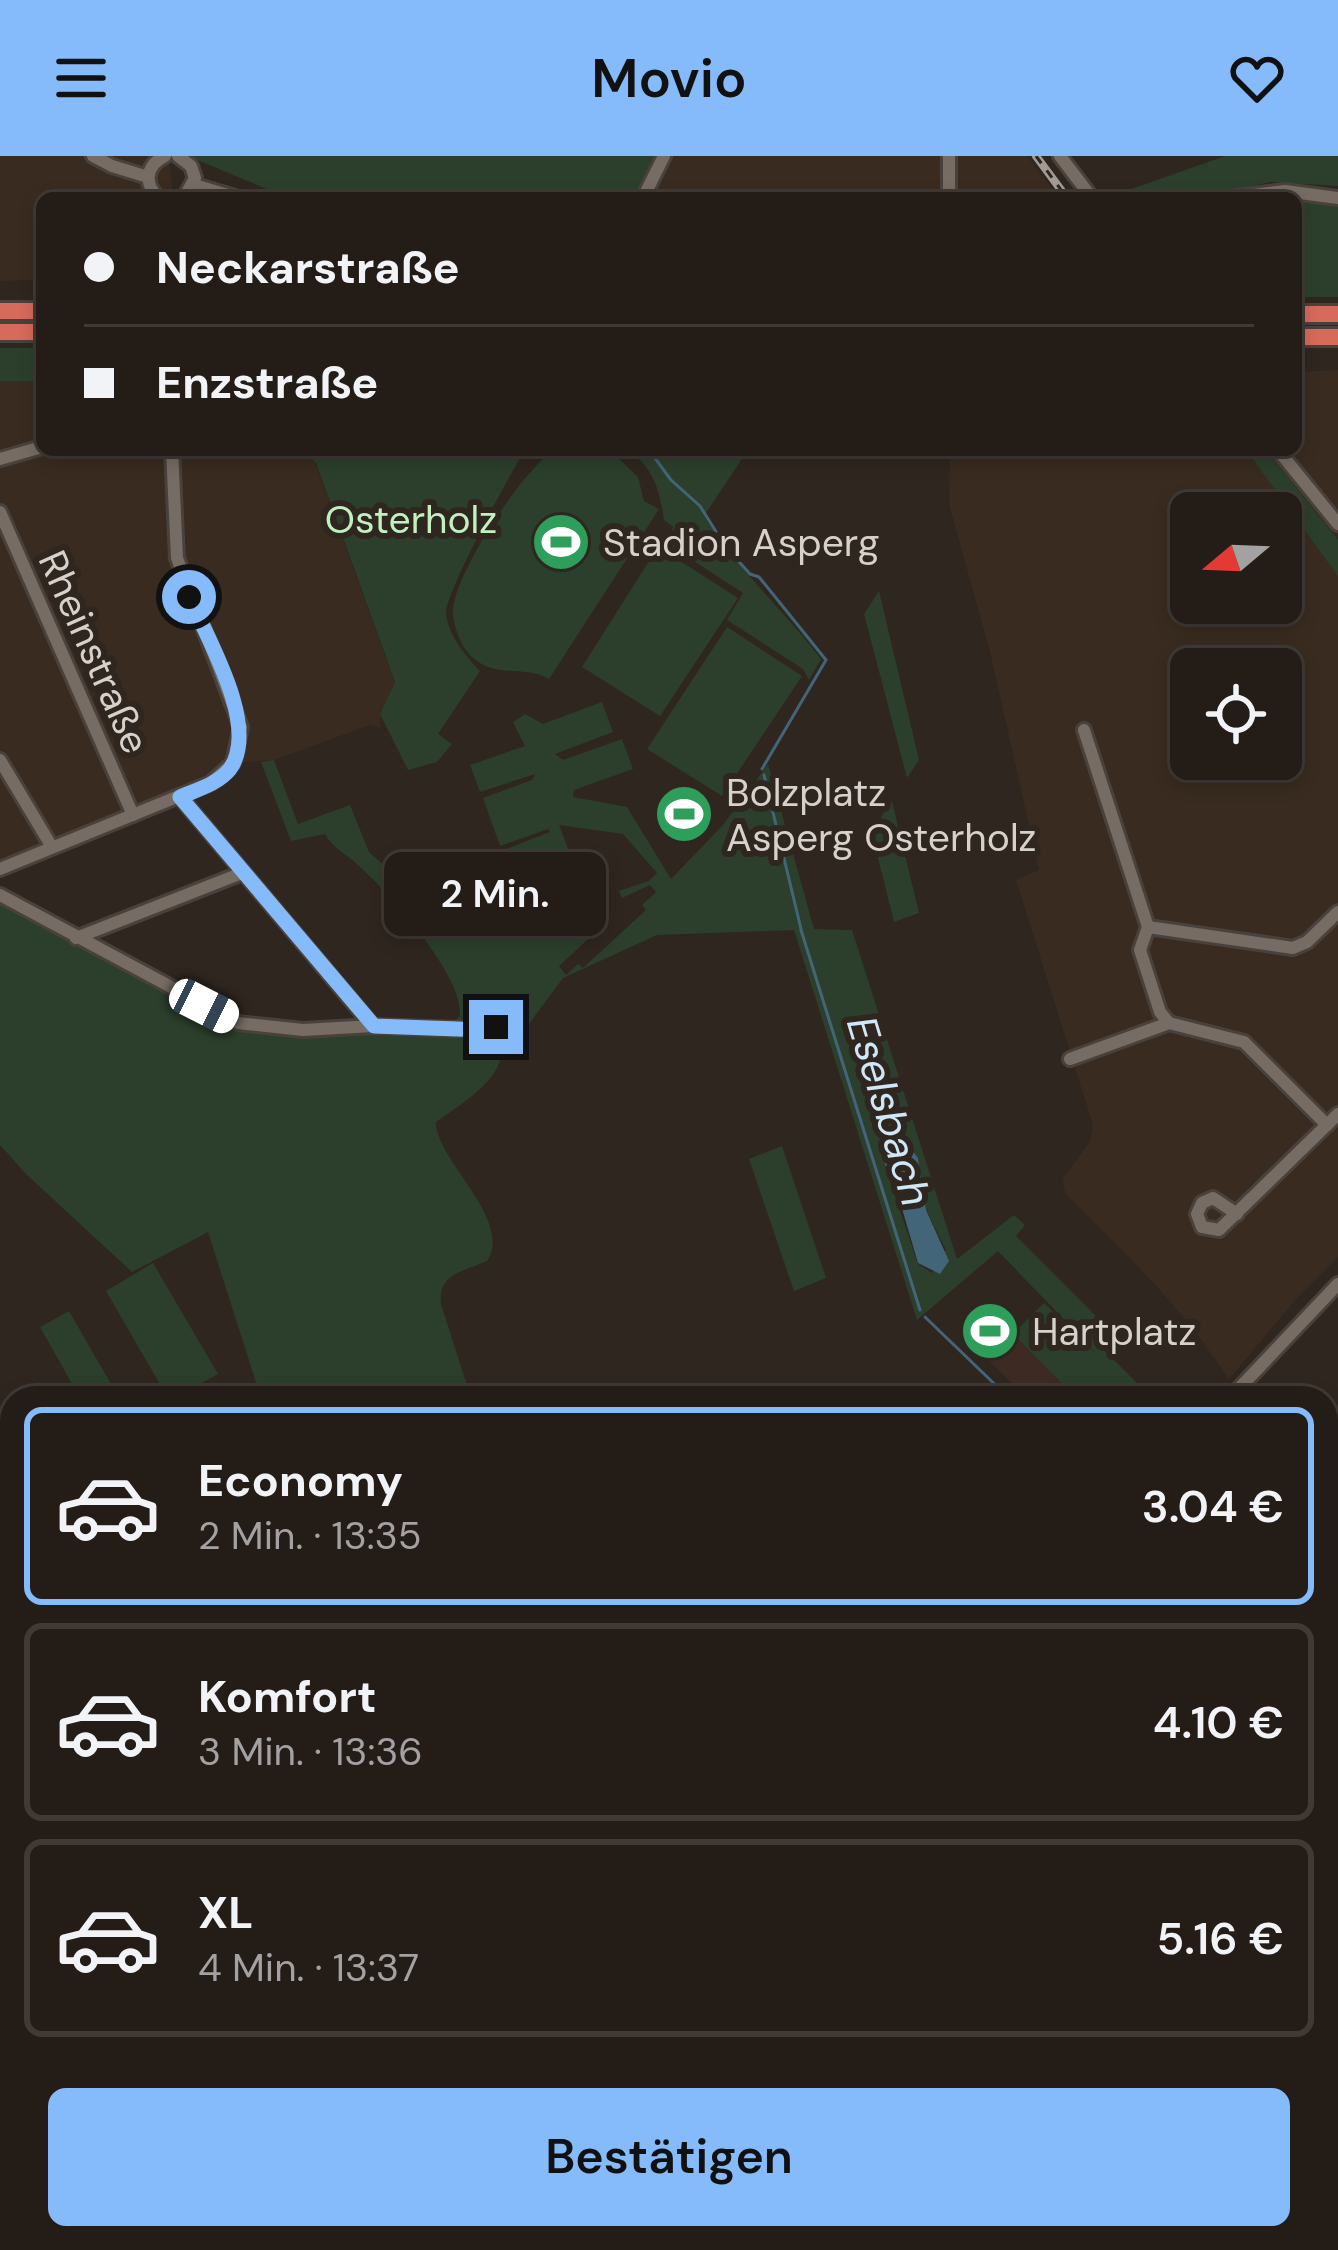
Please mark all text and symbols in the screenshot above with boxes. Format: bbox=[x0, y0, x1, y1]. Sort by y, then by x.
text: Movio bbox=[591, 43, 747, 114]
icon: menu bbox=[48, 45, 114, 111]
icon: heart bbox=[1224, 45, 1290, 111]
text: Neckarstraße bbox=[156, 238, 460, 297]
text: Enzstraße bbox=[156, 353, 378, 412]
north arrow bbox=[1170, 492, 1302, 624]
map controls bbox=[1170, 492, 1302, 780]
park label: Osterholz bbox=[325, 494, 497, 545]
sports icon: Stadion Asperg bbox=[530, 511, 592, 573]
place label: Stadion Asperg bbox=[603, 517, 880, 568]
street label: Rheinstraße bbox=[27, 543, 161, 761]
route start bbox=[162, 570, 216, 624]
button: locate bbox=[1170, 648, 1302, 780]
place label: Bolzplatz Asperg Osterholz bbox=[726, 767, 1036, 863]
sports icon: Bolzplatz Asperg Osterholz bbox=[653, 783, 715, 845]
callout: 2 Min. bbox=[385, 853, 607, 937]
text: 2 Min. bbox=[440, 868, 550, 919]
car bbox=[164, 974, 244, 1038]
route end bbox=[469, 1000, 523, 1054]
water label: Eselsbach bbox=[834, 1010, 944, 1212]
sports icon: Hartplatz bbox=[959, 1300, 1021, 1362]
place label: Hartplatz bbox=[1032, 1306, 1196, 1357]
text: Economy bbox=[198, 1451, 403, 1510]
icon: car bbox=[54, 1452, 162, 1560]
text: 3.04 € bbox=[1142, 1477, 1284, 1536]
text: 2 Min. · 13:35 bbox=[198, 1510, 422, 1561]
text: Komfort bbox=[198, 1667, 376, 1726]
icon: car bbox=[54, 1668, 162, 1776]
text: 4.10 € bbox=[1153, 1693, 1284, 1752]
text: 3 Min. · 13:36 bbox=[198, 1726, 423, 1777]
text: XL bbox=[198, 1883, 253, 1942]
icon: car bbox=[54, 1884, 162, 1992]
text: 5.16 € bbox=[1157, 1909, 1284, 1968]
text: 4 Min. · 13:37 bbox=[198, 1942, 419, 1993]
button: Bestätigen bbox=[48, 2088, 1290, 2226]

